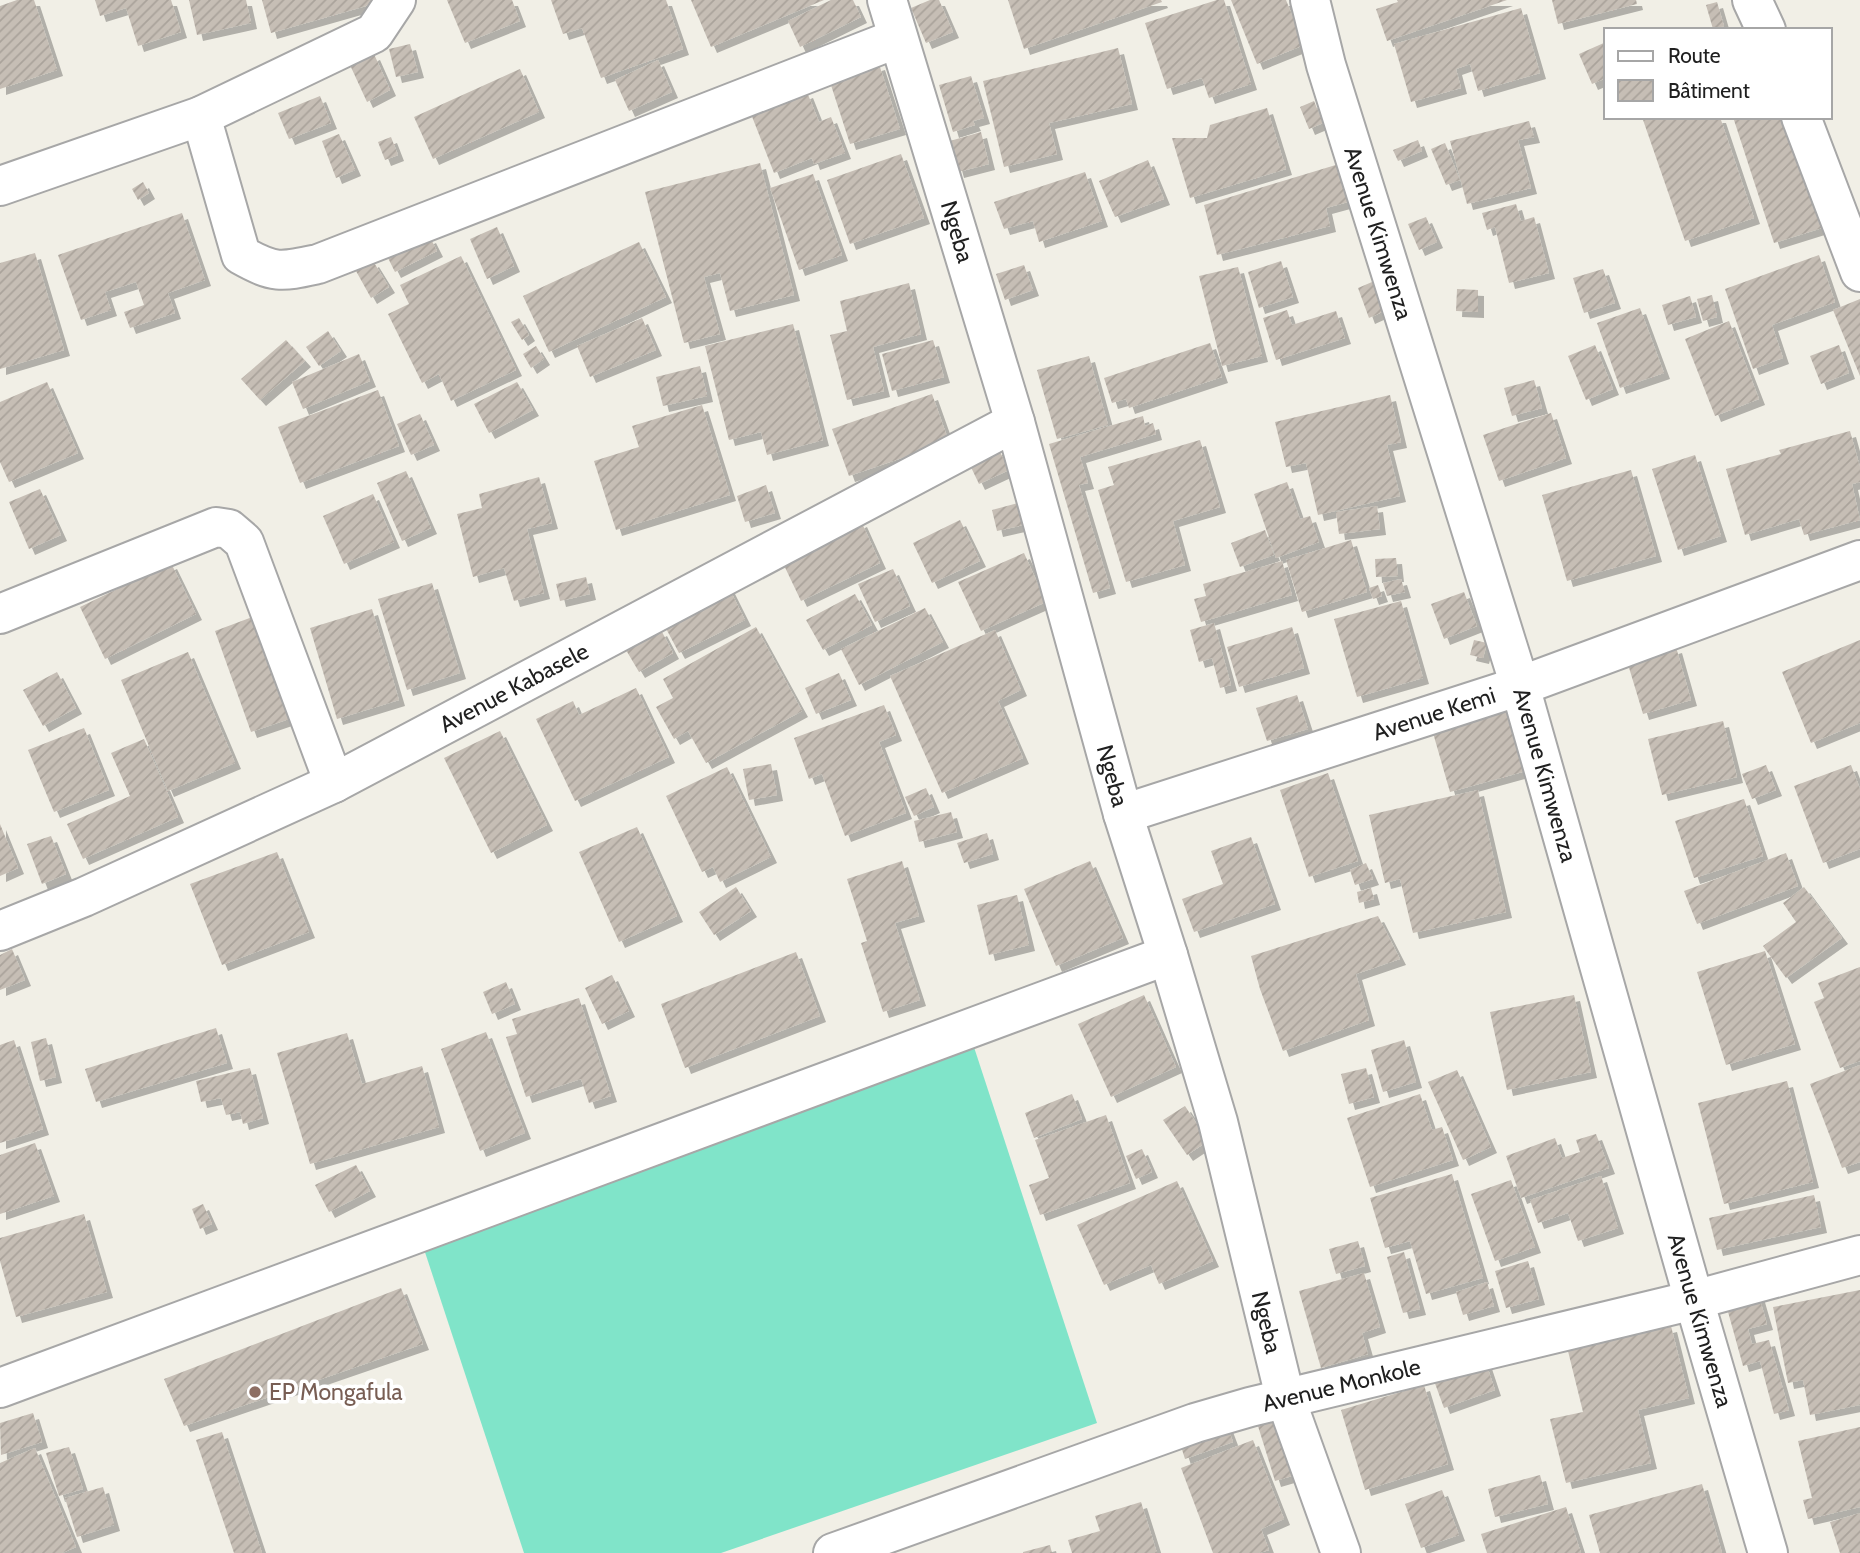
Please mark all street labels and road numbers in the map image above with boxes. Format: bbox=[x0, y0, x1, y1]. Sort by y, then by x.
street label: Avenue Kimwenza bbox=[1338, 143, 1419, 323]
street label: Ngeba bbox=[935, 197, 980, 266]
street label: Avenue Kabasele bbox=[435, 637, 593, 739]
street label: Avenue Kemi bbox=[1369, 681, 1499, 747]
street label: Avenue Kimwenza bbox=[1507, 685, 1583, 865]
street label: Ngeba bbox=[1091, 742, 1134, 810]
street label: Avenue Kimwenza bbox=[1662, 1230, 1739, 1411]
street label: Ngeba bbox=[1246, 1288, 1288, 1356]
street label: Avenue Monkole bbox=[1260, 1352, 1424, 1418]

